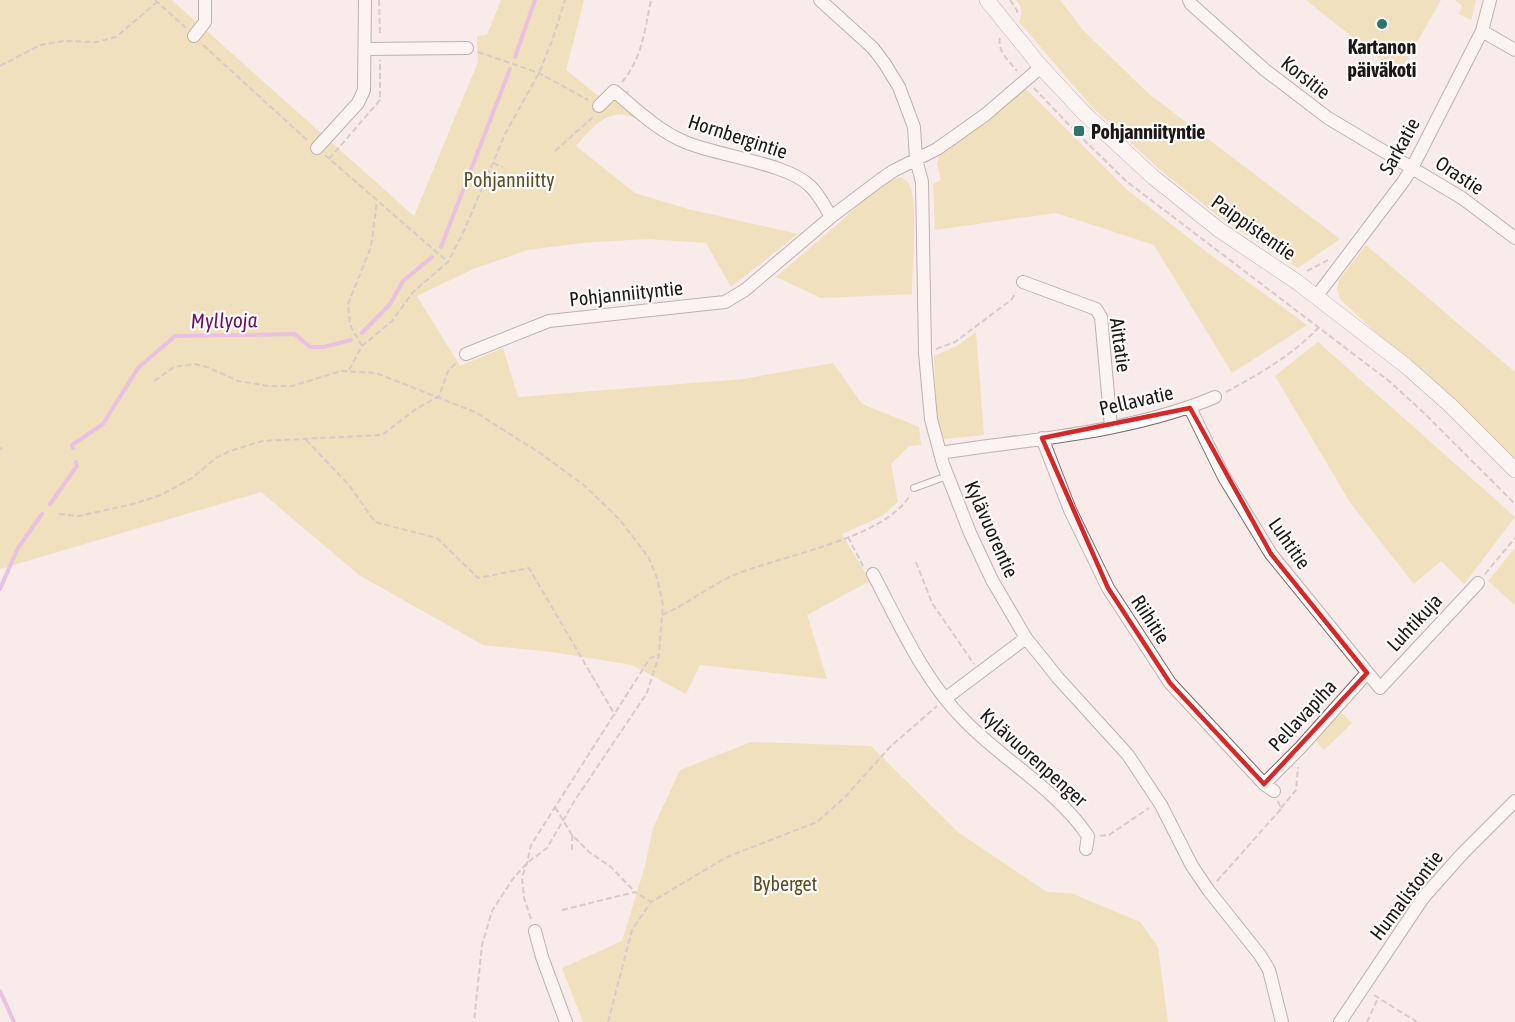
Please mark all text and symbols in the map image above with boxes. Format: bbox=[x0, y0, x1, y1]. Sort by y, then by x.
marker: Kartanon päiväkoti bbox=[1375, 17, 1389, 31]
place label: Kartanon päiväkoti bbox=[1348, 35, 1416, 81]
street label: Korsitie bbox=[1277, 51, 1335, 103]
street label: Hornbergintie bbox=[686, 109, 790, 163]
street label: Sarkatie bbox=[1374, 114, 1424, 178]
place label: Pohjanniityntie bbox=[1091, 120, 1205, 143]
marker: Pohjanniityntie bbox=[1072, 124, 1086, 138]
street label: Orastie bbox=[1432, 151, 1488, 199]
park label: Pohjanniitty bbox=[464, 168, 554, 191]
street label: Paippistentie bbox=[1207, 190, 1301, 264]
street label: Pohjanniityntie bbox=[568, 276, 684, 310]
water label: Myllyoja bbox=[191, 307, 258, 333]
street label: Aittatie bbox=[1106, 316, 1136, 374]
street label: Pellavatie bbox=[1097, 380, 1175, 420]
street label: Kylävuorentie bbox=[960, 477, 1024, 581]
street label: Luhtitie bbox=[1264, 513, 1316, 573]
street label: Luhtikuja bbox=[1382, 589, 1446, 655]
street label: Riihitie bbox=[1127, 591, 1175, 647]
street label: Pellavapiha bbox=[1263, 675, 1341, 755]
street label: Kylävuorenpenger bbox=[976, 703, 1093, 812]
street label: Humalistontie bbox=[1365, 846, 1447, 944]
park label: Byberget bbox=[753, 872, 818, 895]

